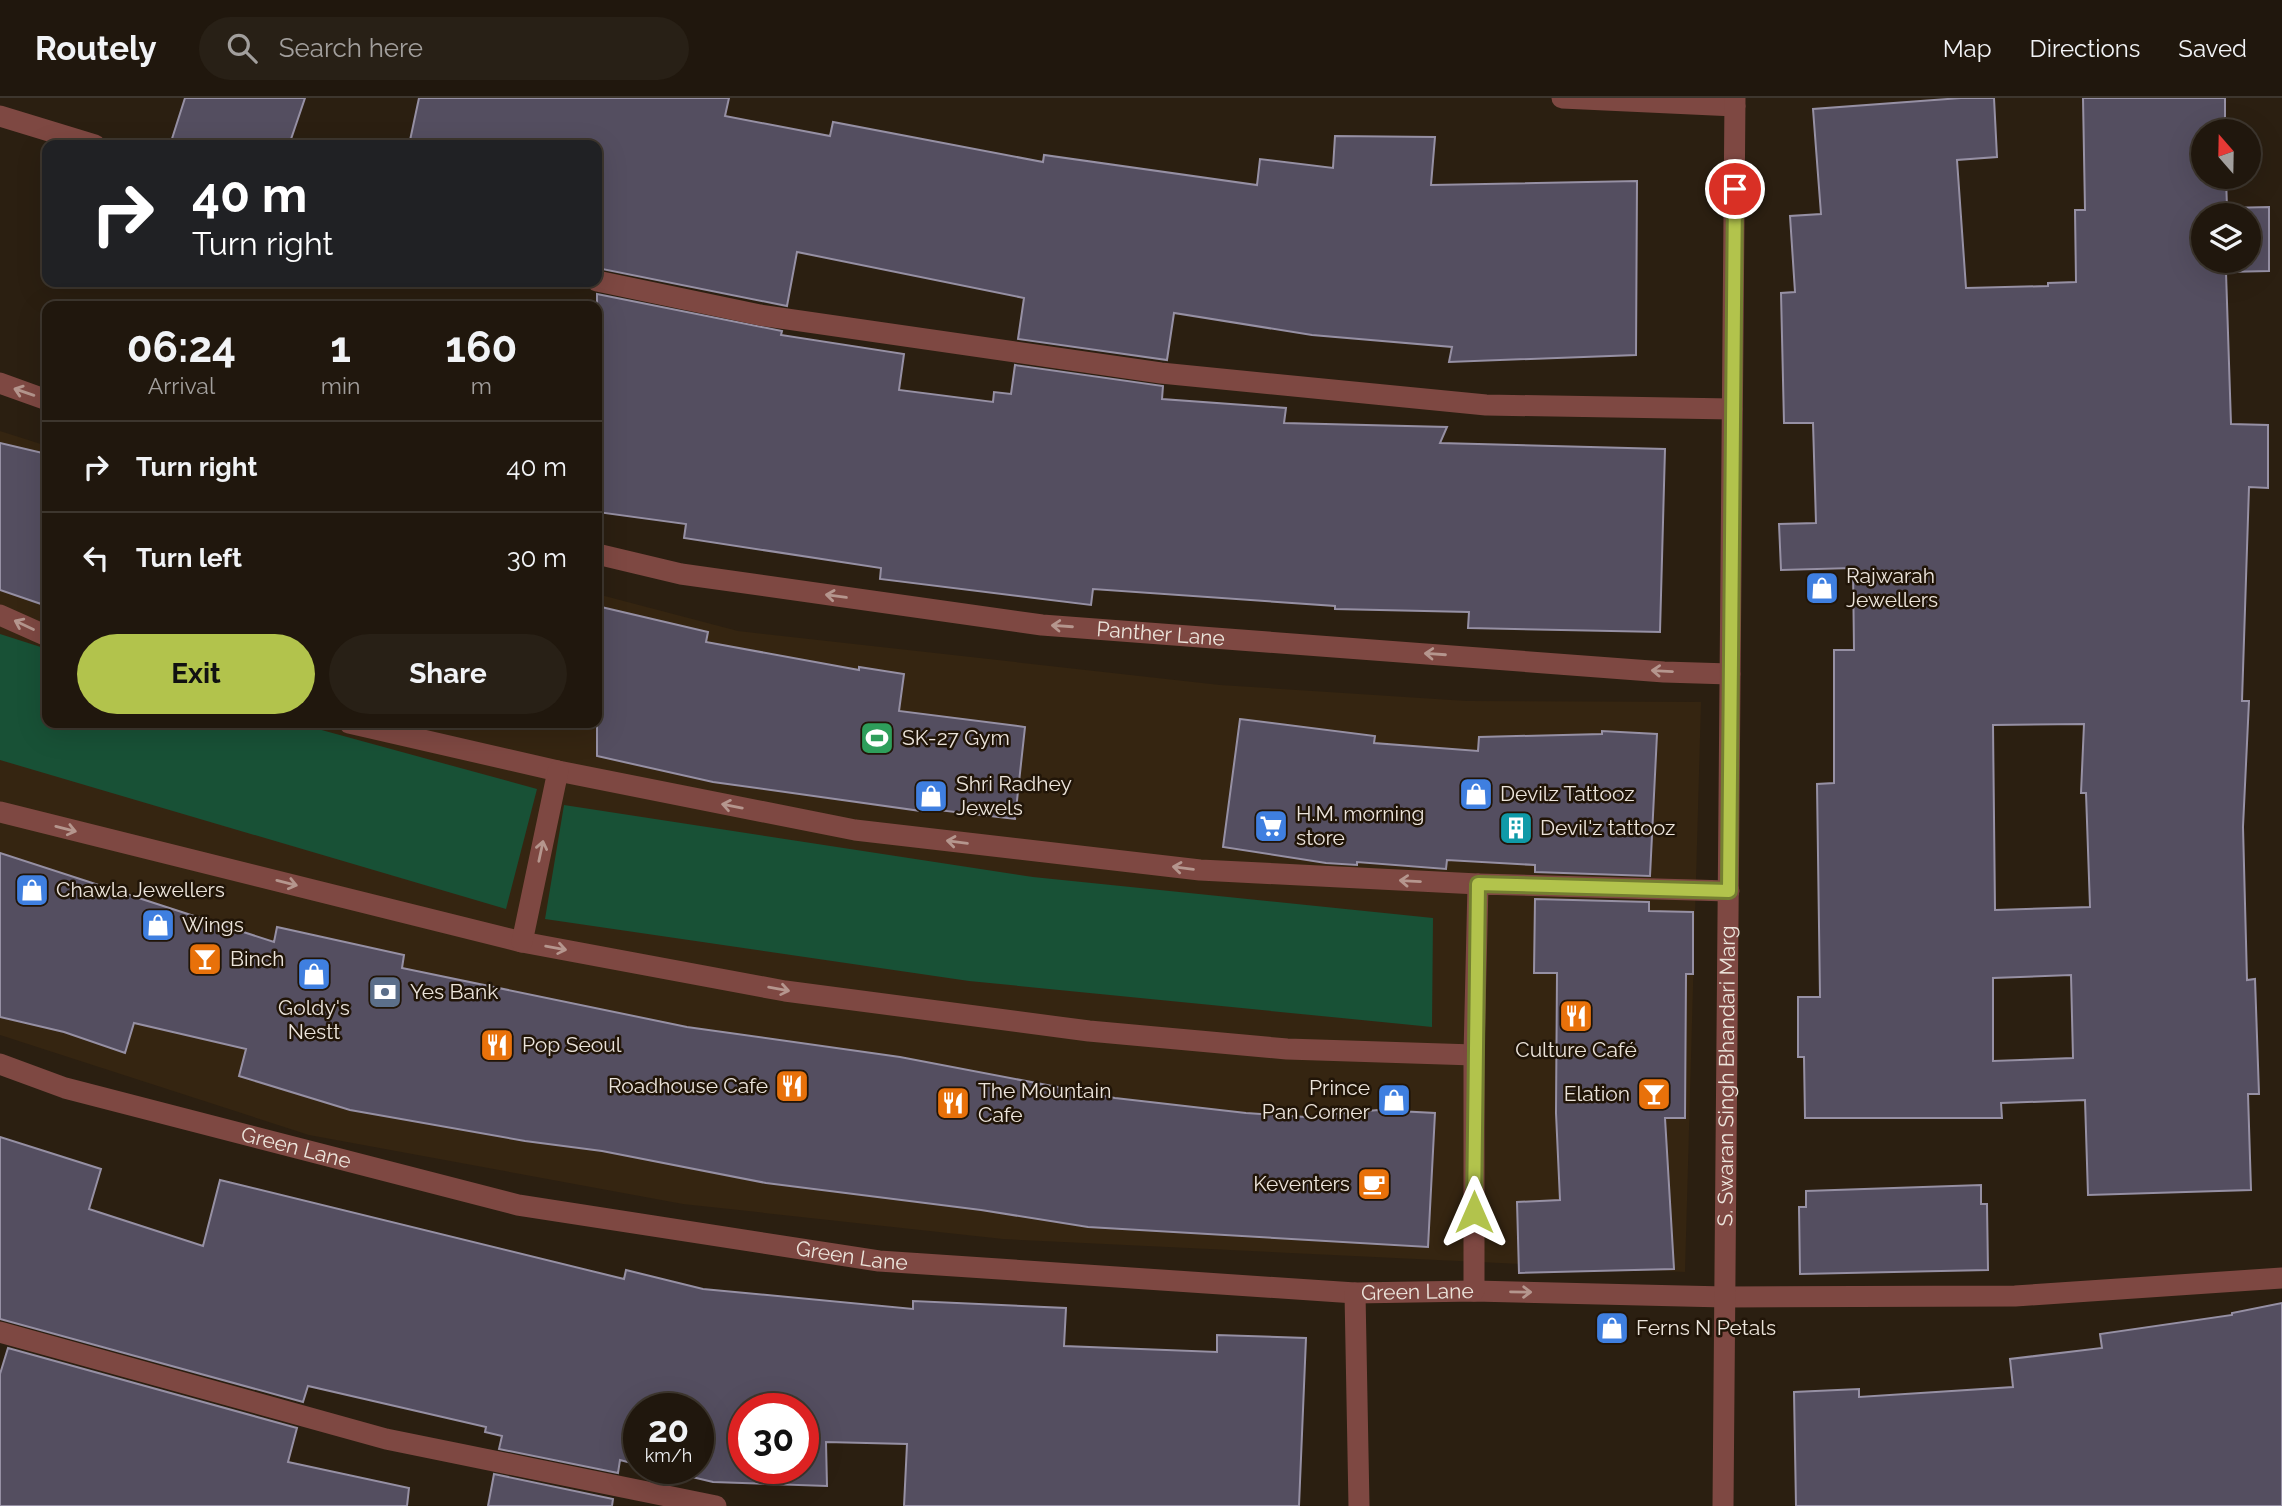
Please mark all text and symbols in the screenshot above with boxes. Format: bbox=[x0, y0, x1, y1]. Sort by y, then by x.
search box bbox=[199, 17, 689, 80]
text: Routely bbox=[35, 29, 157, 68]
icon: search bbox=[223, 29, 261, 67]
text: Search here bbox=[279, 33, 423, 63]
text: Map bbox=[1943, 34, 1992, 63]
text: Directions bbox=[2030, 34, 2140, 63]
text: Saved bbox=[2178, 34, 2247, 63]
north arrow bbox=[2191, 119, 2261, 189]
map controls bbox=[2191, 119, 2261, 273]
pin bbox=[1705, 159, 1765, 219]
text: 40 m bbox=[192, 166, 307, 223]
icon: right bbox=[77, 168, 168, 259]
icon: arrive bbox=[1716, 170, 1754, 208]
button: layers bbox=[2191, 203, 2261, 273]
text: Turn right bbox=[192, 225, 333, 262]
text: 06:24 bbox=[127, 323, 236, 372]
text: 1 bbox=[330, 323, 351, 372]
text: 160 bbox=[445, 323, 517, 372]
text: Arrival bbox=[148, 372, 215, 399]
text: min bbox=[321, 372, 360, 399]
text: m bbox=[471, 372, 492, 399]
one-way arrow bbox=[13, 384, 35, 397]
icon: right bbox=[77, 448, 115, 486]
text: Turn right bbox=[136, 452, 257, 482]
text: 40 m bbox=[506, 452, 567, 482]
icon: left bbox=[77, 539, 115, 577]
text: Turn left bbox=[136, 543, 242, 573]
text: 30 m bbox=[507, 543, 567, 573]
place label: Rajwarah Jewellers bbox=[1846, 563, 1938, 612]
shop icon: Rajwarah Jewellers bbox=[1803, 569, 1841, 607]
one-way arrow bbox=[825, 589, 848, 602]
street label: Panther Lane bbox=[1096, 616, 1226, 651]
one-way arrow bbox=[13, 618, 34, 631]
one-way arrow bbox=[1051, 619, 1073, 632]
button: Exit bbox=[77, 634, 315, 714]
button: Share bbox=[329, 634, 567, 714]
one-way arrow bbox=[1424, 647, 1447, 660]
one-way arrow bbox=[1651, 664, 1674, 677]
sports icon: SK-27 Gym bbox=[858, 719, 896, 757]
place label: SK-27 Gym bbox=[902, 725, 1010, 750]
place label: Shri Radhey Jewels bbox=[956, 771, 1072, 820]
shop icon: Devilz Tattooz bbox=[1457, 775, 1495, 813]
shop icon: Shri Radhey Jewels bbox=[912, 777, 950, 815]
place label: Devilz Tattooz bbox=[1500, 781, 1635, 806]
one-way arrow bbox=[721, 798, 744, 812]
place label: H.M. morning store bbox=[1296, 801, 1424, 850]
supermarket icon: H.M. morning store bbox=[1252, 807, 1290, 845]
building icon: Devil'z tattooz bbox=[1497, 809, 1535, 847]
place label: Devil'z tattooz bbox=[1540, 815, 1675, 840]
one-way arrow bbox=[54, 823, 77, 836]
one-way arrow bbox=[946, 835, 969, 848]
one-way arrow bbox=[535, 840, 549, 863]
one-way arrow bbox=[1172, 861, 1195, 874]
shop icon: Chawla Jewellers bbox=[13, 871, 51, 909]
one-way arrow bbox=[1399, 874, 1422, 887]
one-way arrow bbox=[275, 876, 298, 890]
place label: Chawla Jewellers bbox=[56, 877, 225, 902]
shop icon: Wings bbox=[139, 906, 177, 944]
place label: Wings bbox=[182, 912, 244, 937]
street label: S. Swaran Singh Bhandari Marg bbox=[1712, 925, 1740, 1227]
bar icon: Binch bbox=[186, 940, 224, 978]
one-way arrow bbox=[544, 942, 567, 955]
place label: Binch bbox=[230, 946, 285, 971]
shop icon: Goldy's Nestt bbox=[295, 955, 333, 993]
bank icon: Yes Bank bbox=[366, 973, 404, 1011]
place label: Yes Bank bbox=[410, 979, 498, 1004]
one-way arrow bbox=[768, 983, 790, 996]
place label: Goldy's Nestt bbox=[278, 995, 350, 1044]
restaurant icon: Culture Café bbox=[1557, 997, 1595, 1035]
restaurant icon: Pop Seoul bbox=[478, 1026, 516, 1064]
place label: Pop Seoul bbox=[522, 1032, 622, 1057]
place label: Culture Café bbox=[1515, 1037, 1637, 1062]
restaurant icon: Roadhouse Cafe bbox=[773, 1067, 811, 1105]
place label: Roadhouse Cafe bbox=[608, 1073, 768, 1098]
place label: Prince Pan Corner bbox=[1262, 1075, 1371, 1124]
bar icon: Elation bbox=[1635, 1075, 1673, 1113]
place label: The Mountain Cafe bbox=[978, 1078, 1111, 1127]
shop icon: Prince Pan Corner bbox=[1375, 1081, 1413, 1119]
place label: Elation bbox=[1564, 1081, 1630, 1106]
restaurant icon: The Mountain Cafe bbox=[934, 1084, 972, 1122]
street label: Green Lane bbox=[239, 1121, 354, 1173]
cafe icon: Keventers bbox=[1355, 1165, 1393, 1203]
place label: Keventers bbox=[1253, 1171, 1350, 1196]
position arrow bbox=[1437, 1175, 1511, 1249]
street label: Green Lane bbox=[794, 1235, 909, 1275]
street label: Green Lane bbox=[1361, 1278, 1474, 1305]
one-way arrow bbox=[1510, 1285, 1533, 1298]
shop icon: Ferns N Petals bbox=[1593, 1309, 1631, 1347]
place label: Ferns N Petals bbox=[1636, 1315, 1776, 1340]
speed limit sign: 30 bbox=[728, 1393, 819, 1484]
text: 20 bbox=[648, 1409, 689, 1450]
text: km/h bbox=[645, 1445, 692, 1466]

